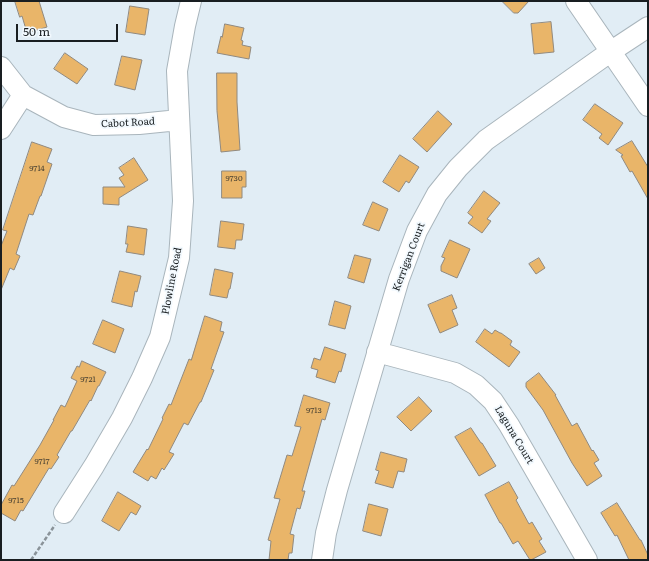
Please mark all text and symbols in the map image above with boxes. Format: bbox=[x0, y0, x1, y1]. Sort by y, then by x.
scale bar bbox=[18, 16, 120, 42]
text: 50 m bbox=[23, 22, 50, 40]
street label: Cabot Road bbox=[101, 116, 155, 130]
house number: 9714 bbox=[29, 164, 45, 174]
house number: 9730 bbox=[225, 174, 243, 184]
street label: Kerrigan Court bbox=[390, 221, 428, 293]
street label: Plowline Road bbox=[160, 246, 184, 316]
house number: 9721 bbox=[80, 375, 96, 385]
street label: Laguna Court bbox=[492, 404, 536, 466]
house number: 9713 bbox=[306, 406, 322, 416]
house number: 9717 bbox=[34, 457, 50, 467]
house number: 9715 bbox=[8, 496, 24, 506]

